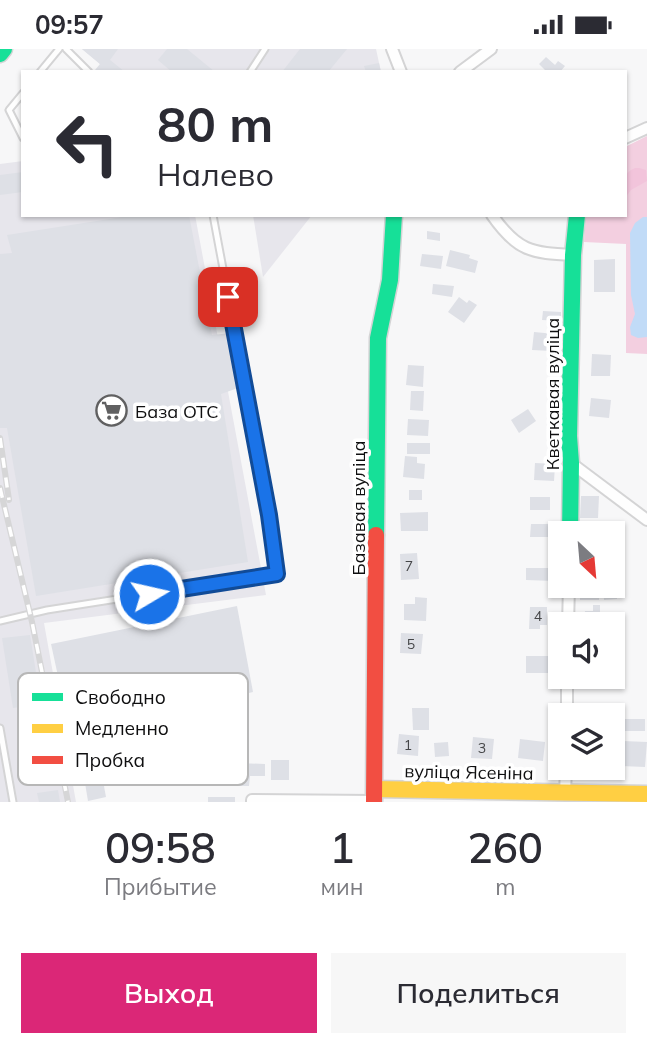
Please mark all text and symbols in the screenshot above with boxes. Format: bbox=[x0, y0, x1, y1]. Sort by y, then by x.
text: 09:57 bbox=[35, 8, 104, 41]
text: 80 m bbox=[157, 93, 273, 154]
icon: left bbox=[42, 98, 133, 189]
text: Налево bbox=[157, 154, 274, 194]
pin bbox=[198, 267, 258, 327]
icon: arrive bbox=[209, 278, 247, 316]
street label: Кветкавая вуліца bbox=[541, 318, 564, 470]
supermarket icon: База ОТС bbox=[95, 394, 129, 428]
place label: База ОТС bbox=[135, 400, 219, 423]
street label: Базавая вуліца bbox=[347, 440, 370, 576]
north arrow bbox=[548, 521, 625, 599]
map controls bbox=[548, 521, 625, 780]
position arrow bbox=[112, 557, 186, 631]
house number: 7 bbox=[405, 557, 413, 575]
house number: 4 bbox=[534, 607, 543, 625]
button: sound bbox=[548, 612, 625, 689]
house number: 5 bbox=[407, 635, 415, 653]
legend bbox=[18, 673, 248, 785]
text: Свободно bbox=[75, 685, 166, 709]
button: layers bbox=[548, 703, 625, 780]
text: Медленно bbox=[75, 716, 169, 740]
house number: 1 bbox=[404, 736, 412, 754]
house number: 3 bbox=[478, 739, 486, 757]
text: Пробка bbox=[75, 748, 145, 772]
street label: вуліца Ясеніна bbox=[404, 759, 534, 785]
text: 09:58 bbox=[105, 821, 216, 874]
text: 1 bbox=[329, 821, 355, 874]
text: 260 bbox=[467, 821, 543, 874]
text: Прибытие bbox=[104, 872, 217, 901]
text: мин bbox=[321, 872, 364, 901]
text: m bbox=[495, 872, 515, 901]
button: Выход bbox=[21, 953, 317, 1033]
button: Поделиться bbox=[331, 953, 626, 1033]

